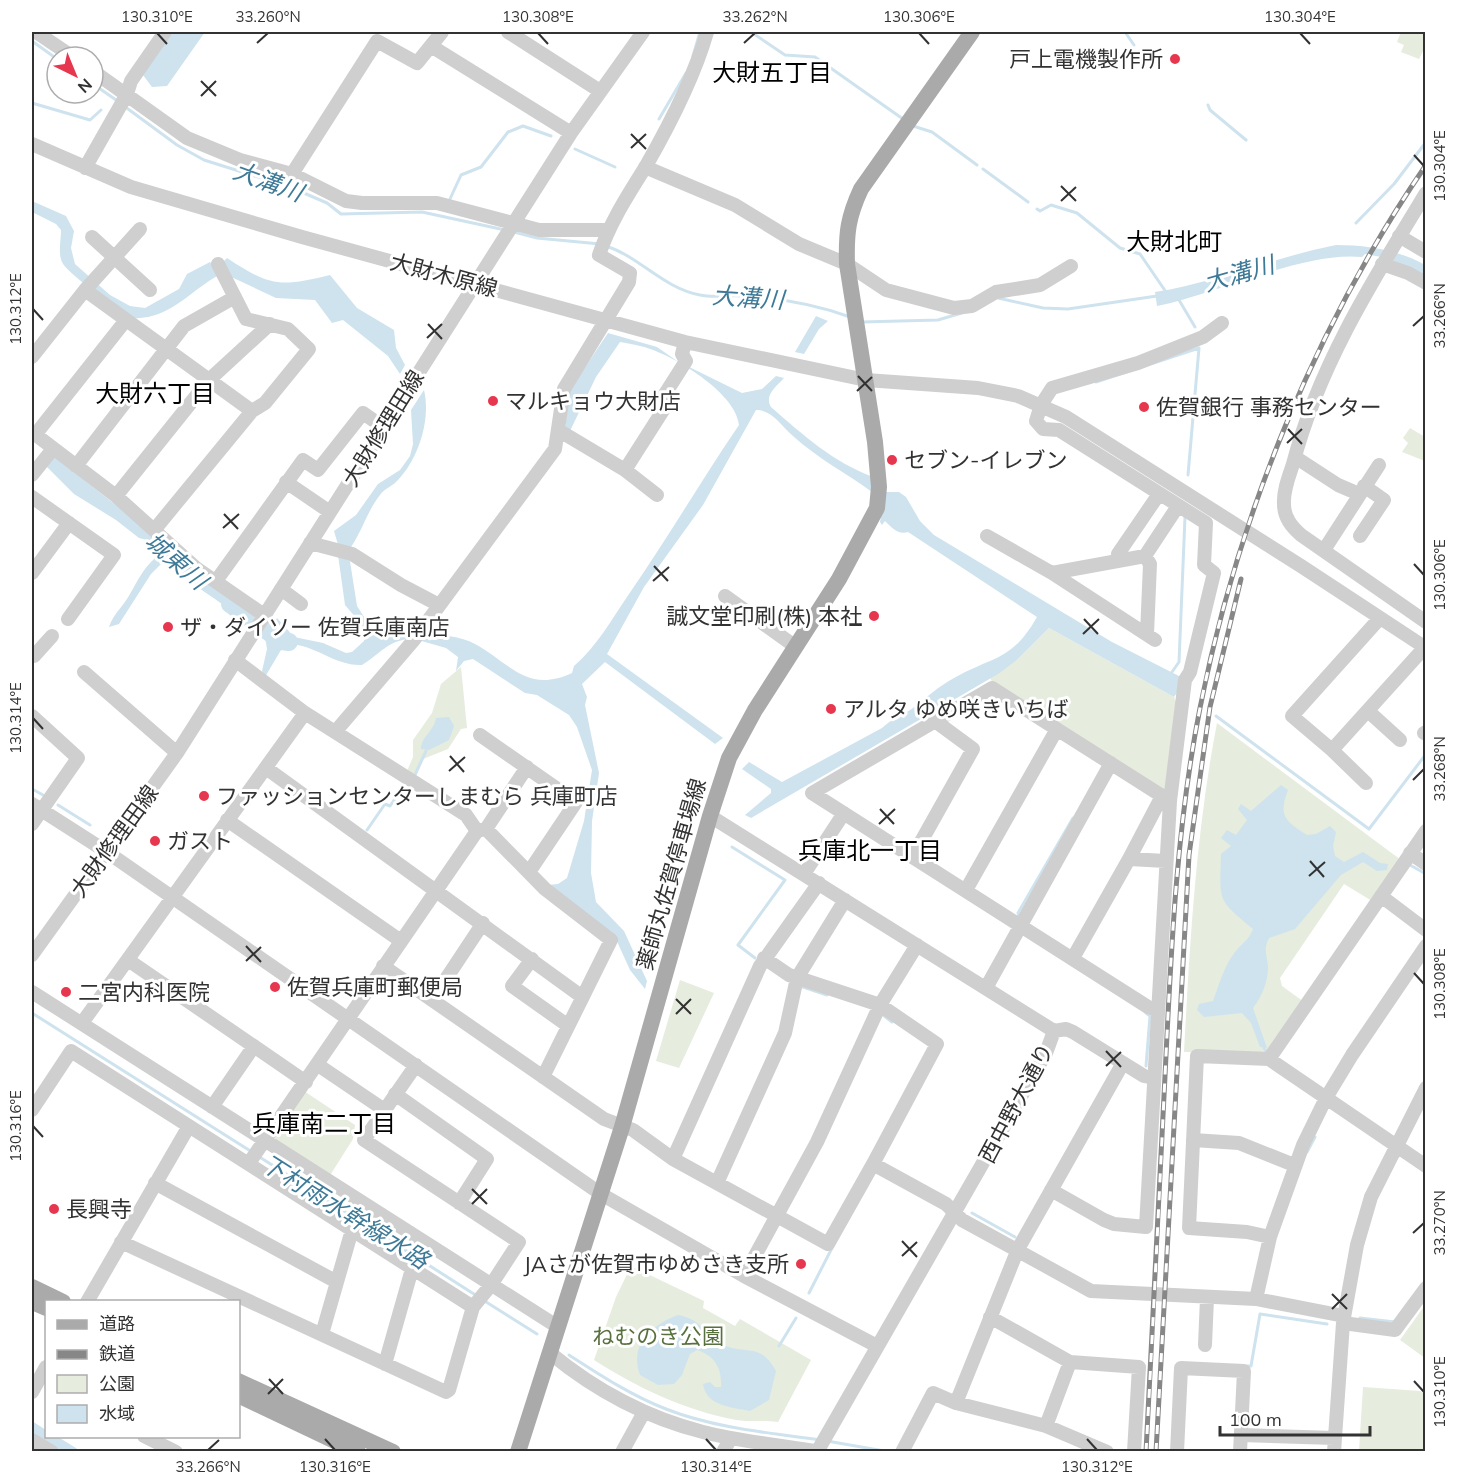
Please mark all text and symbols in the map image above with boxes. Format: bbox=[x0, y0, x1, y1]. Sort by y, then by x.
text: 130.310°E bbox=[121, 7, 193, 26]
text: 33.260°N bbox=[235, 7, 301, 26]
text: 130.308°E bbox=[502, 7, 574, 26]
text: 33.262°N bbox=[722, 7, 788, 26]
text: 130.306°E bbox=[883, 7, 955, 26]
text: 130.304°E bbox=[1264, 7, 1336, 26]
north arrow bbox=[45, 45, 105, 105]
place label: 戸上電機製作所 bbox=[1009, 45, 1163, 73]
marker: 戸上電機製作所 bbox=[1168, 52, 1182, 66]
district label: 大財五丁目 bbox=[712, 57, 832, 87]
text: N bbox=[74, 75, 96, 97]
text: 130.304°E bbox=[1430, 130, 1449, 202]
water label: 大溝川 bbox=[229, 155, 310, 208]
district label: 大財北町 bbox=[1126, 226, 1222, 256]
street label: 大財木原線 bbox=[387, 247, 501, 303]
water label: 大溝川 bbox=[1200, 248, 1280, 297]
text: 130.312°E bbox=[6, 273, 25, 345]
water label: 大溝川 bbox=[711, 280, 788, 315]
text: 33.266°N bbox=[1430, 283, 1449, 349]
street label: 大財修理田線 bbox=[336, 365, 430, 491]
district label: 大財六丁目 bbox=[95, 378, 215, 408]
place label: マルキョウ大財店 bbox=[505, 387, 681, 415]
place label: 佐賀銀行 事務センター bbox=[1156, 393, 1382, 421]
marker: マルキョウ大財店 bbox=[486, 394, 500, 408]
marker: 佐賀銀行 事務センター bbox=[1137, 400, 1151, 414]
place label: セブン-イレブン bbox=[904, 446, 1067, 474]
marker: セブン-イレブン bbox=[885, 453, 899, 467]
water label: 城東川 bbox=[140, 525, 216, 597]
text: 130.306°E bbox=[1430, 539, 1449, 611]
place label: 誠文堂印刷(株) 本社 bbox=[666, 602, 862, 630]
marker: 誠文堂印刷(株) 本社 bbox=[867, 609, 881, 623]
place label: ザ・ダイソー 佐賀兵庫南店 bbox=[180, 613, 450, 641]
marker: ザ・ダイソー 佐賀兵庫南店 bbox=[161, 620, 175, 634]
text: 130.314°E bbox=[6, 682, 25, 754]
place label: アルタ ゆめ咲きいちば bbox=[843, 695, 1069, 723]
marker: アルタ ゆめ咲きいちば bbox=[824, 702, 838, 716]
text: 33.268°N bbox=[1430, 736, 1449, 802]
street label: 薬師丸佐賀停車場線 bbox=[630, 775, 712, 973]
street label: 大財修理田線 bbox=[64, 779, 164, 903]
place label: ファッションセンターしまむら 兵庫町店 bbox=[216, 782, 618, 810]
marker: ファッションセンターしまむら 兵庫町店 bbox=[197, 789, 211, 803]
place label: ガスト bbox=[167, 827, 233, 855]
marker: ガスト bbox=[148, 834, 162, 848]
district label: 兵庫北一丁目 bbox=[798, 835, 942, 865]
text: 130.308°E bbox=[1430, 948, 1449, 1020]
place label: 佐賀兵庫町郵便局 bbox=[287, 973, 463, 1001]
place label: 二宮内科医院 bbox=[78, 978, 210, 1006]
marker: 佐賀兵庫町郵便局 bbox=[268, 980, 282, 994]
marker: 二宮内科医院 bbox=[59, 985, 73, 999]
street label: 西中野大通り bbox=[973, 1038, 1059, 1168]
text: 130.316°E bbox=[6, 1090, 25, 1162]
district label: 兵庫南二丁目 bbox=[252, 1108, 396, 1138]
water label: 下村雨水幹線水路 bbox=[256, 1148, 437, 1276]
text: 33.270°N bbox=[1430, 1190, 1449, 1256]
place label: 長興寺 bbox=[66, 1195, 132, 1223]
marker: 長興寺 bbox=[47, 1202, 61, 1216]
place label: JAさが佐賀市ゆめさき支所 bbox=[524, 1250, 789, 1278]
marker: JAさが佐賀市ゆめさき支所 bbox=[794, 1257, 808, 1271]
legend bbox=[45, 1300, 240, 1438]
text: 道路 bbox=[99, 1312, 135, 1335]
park label: ねむのき公園 bbox=[592, 1322, 724, 1350]
text: 鉄道 bbox=[99, 1342, 135, 1365]
text: 130.310°E bbox=[1430, 1356, 1449, 1428]
text: 公園 bbox=[99, 1372, 135, 1395]
scale bar bbox=[1220, 1399, 1370, 1437]
text: 水域 bbox=[99, 1402, 135, 1425]
text: 100 m bbox=[1229, 1408, 1282, 1431]
text: 33.266°N bbox=[175, 1457, 241, 1476]
text: 130.316°E bbox=[299, 1457, 371, 1476]
text: 130.314°E bbox=[680, 1457, 752, 1476]
text: 130.312°E bbox=[1061, 1457, 1133, 1476]

